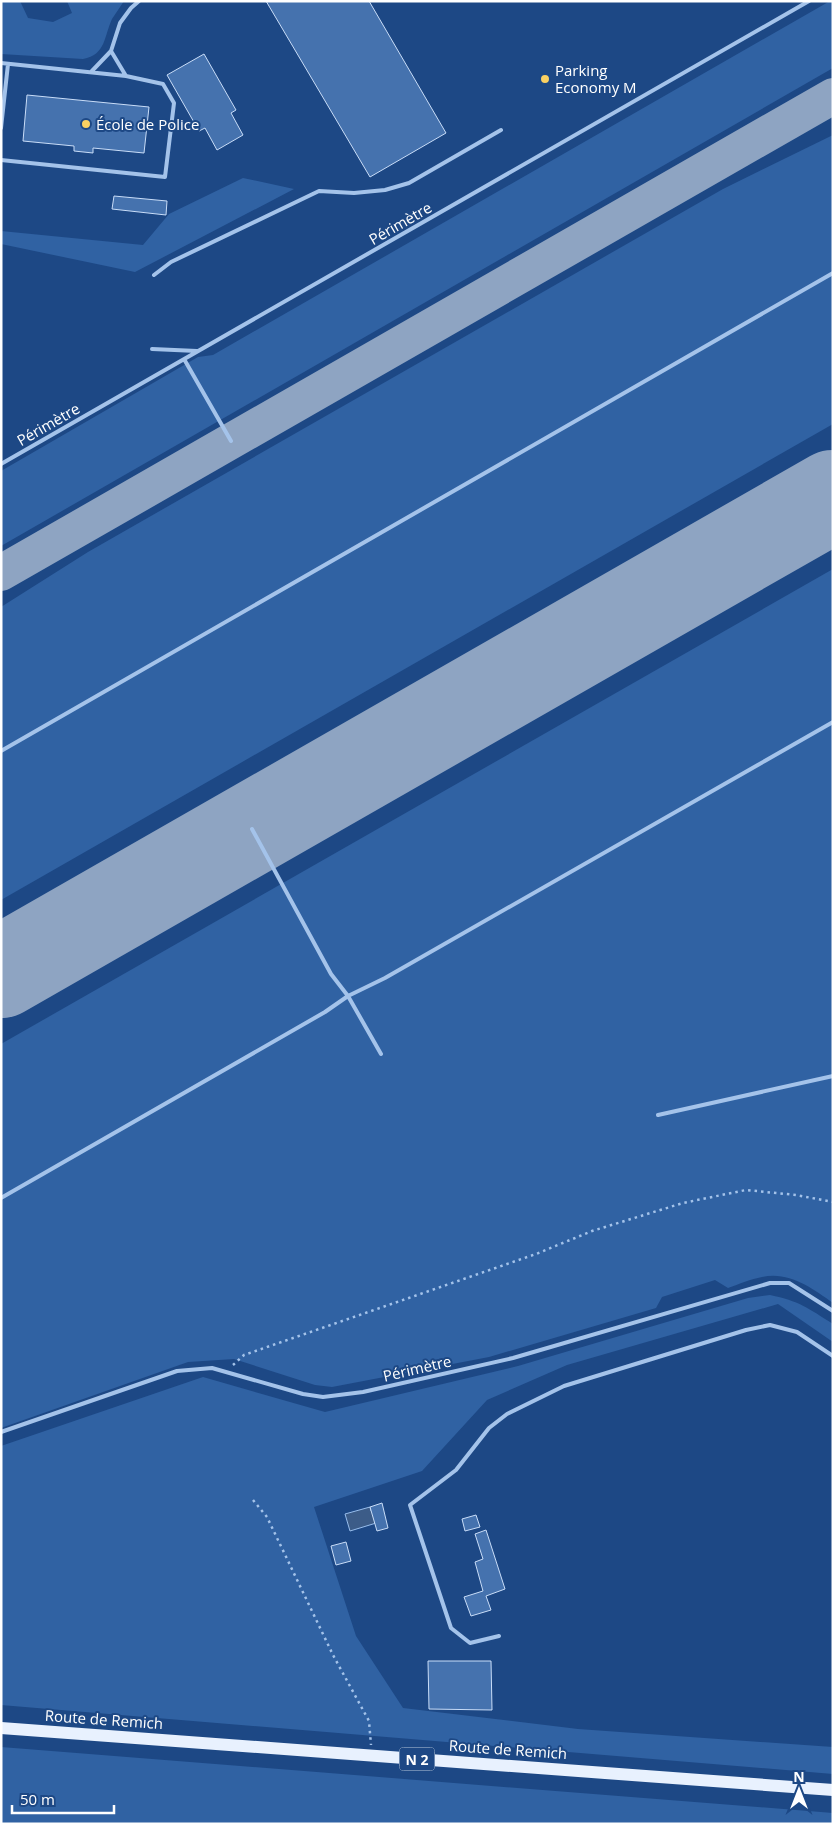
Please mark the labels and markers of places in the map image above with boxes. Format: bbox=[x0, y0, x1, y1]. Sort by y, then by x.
place label: Parking Economy M bbox=[555, 60, 637, 97]
marker: Parking Economy M bbox=[539, 73, 551, 85]
place label: École de Police bbox=[96, 114, 199, 134]
marker: École de Police bbox=[80, 118, 92, 130]

